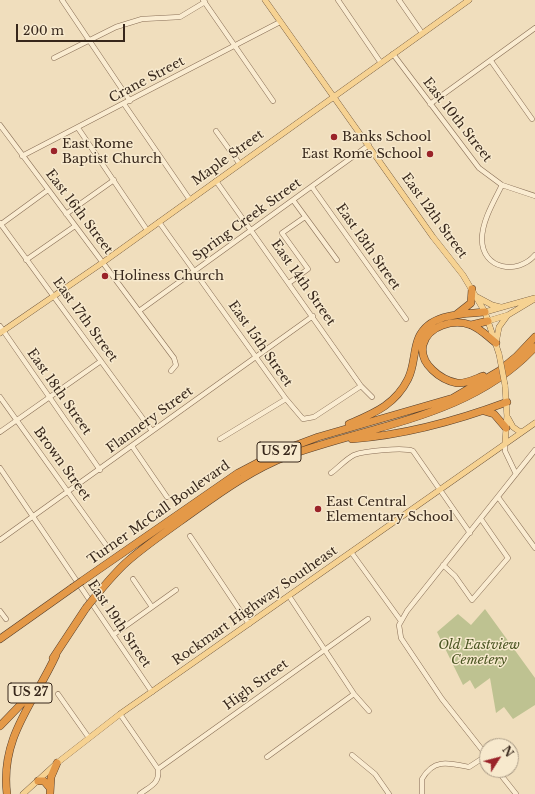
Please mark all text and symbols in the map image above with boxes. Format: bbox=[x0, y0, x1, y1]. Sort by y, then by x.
scale bar bbox=[18, 16, 127, 42]
text: 200 m bbox=[23, 23, 64, 38]
street label: Crane Street bbox=[107, 54, 187, 106]
street label: East 10th Street bbox=[419, 75, 495, 165]
street label: Maple Street bbox=[189, 127, 267, 189]
place label: Banks School bbox=[342, 129, 431, 145]
marker: Banks School bbox=[329, 132, 339, 142]
place label: East Rome Baptist Church bbox=[62, 136, 162, 167]
marker: East Rome Baptist Church bbox=[49, 146, 59, 156]
place label: East Rome School bbox=[302, 146, 422, 162]
marker: East Rome School bbox=[425, 149, 435, 159]
street label: East 16th Street bbox=[42, 167, 116, 257]
street label: East 12th Street bbox=[398, 170, 470, 262]
street label: Spring Creek Street bbox=[190, 175, 304, 265]
street label: East 13th Street bbox=[332, 201, 404, 293]
street label: East 14th Street bbox=[268, 237, 338, 329]
place label: Holiness Church bbox=[113, 268, 224, 284]
marker: Holiness Church bbox=[100, 271, 110, 281]
street label: East 17th Street bbox=[49, 275, 121, 365]
street label: East 15th Street bbox=[225, 298, 295, 390]
street label: East 18th Street bbox=[23, 346, 95, 438]
street label: Flannery Street bbox=[104, 383, 196, 457]
street label: Brown Street bbox=[30, 424, 94, 504]
road number: US 27 bbox=[257, 442, 301, 462]
street label: Turner McCall Boulevard bbox=[85, 458, 233, 568]
place label: East Central Elementary School bbox=[326, 494, 453, 525]
marker: East Central Elementary School bbox=[313, 504, 323, 514]
street label: Rockmart Highway Southeast bbox=[170, 543, 340, 669]
street label: East 19th Street bbox=[84, 577, 154, 671]
park label: Old Eastview Cemetery bbox=[438, 637, 520, 668]
street label: High Street bbox=[221, 656, 291, 714]
road number: US 27 bbox=[8, 683, 52, 703]
north arrow bbox=[479, 738, 519, 778]
text: N bbox=[499, 743, 517, 760]

